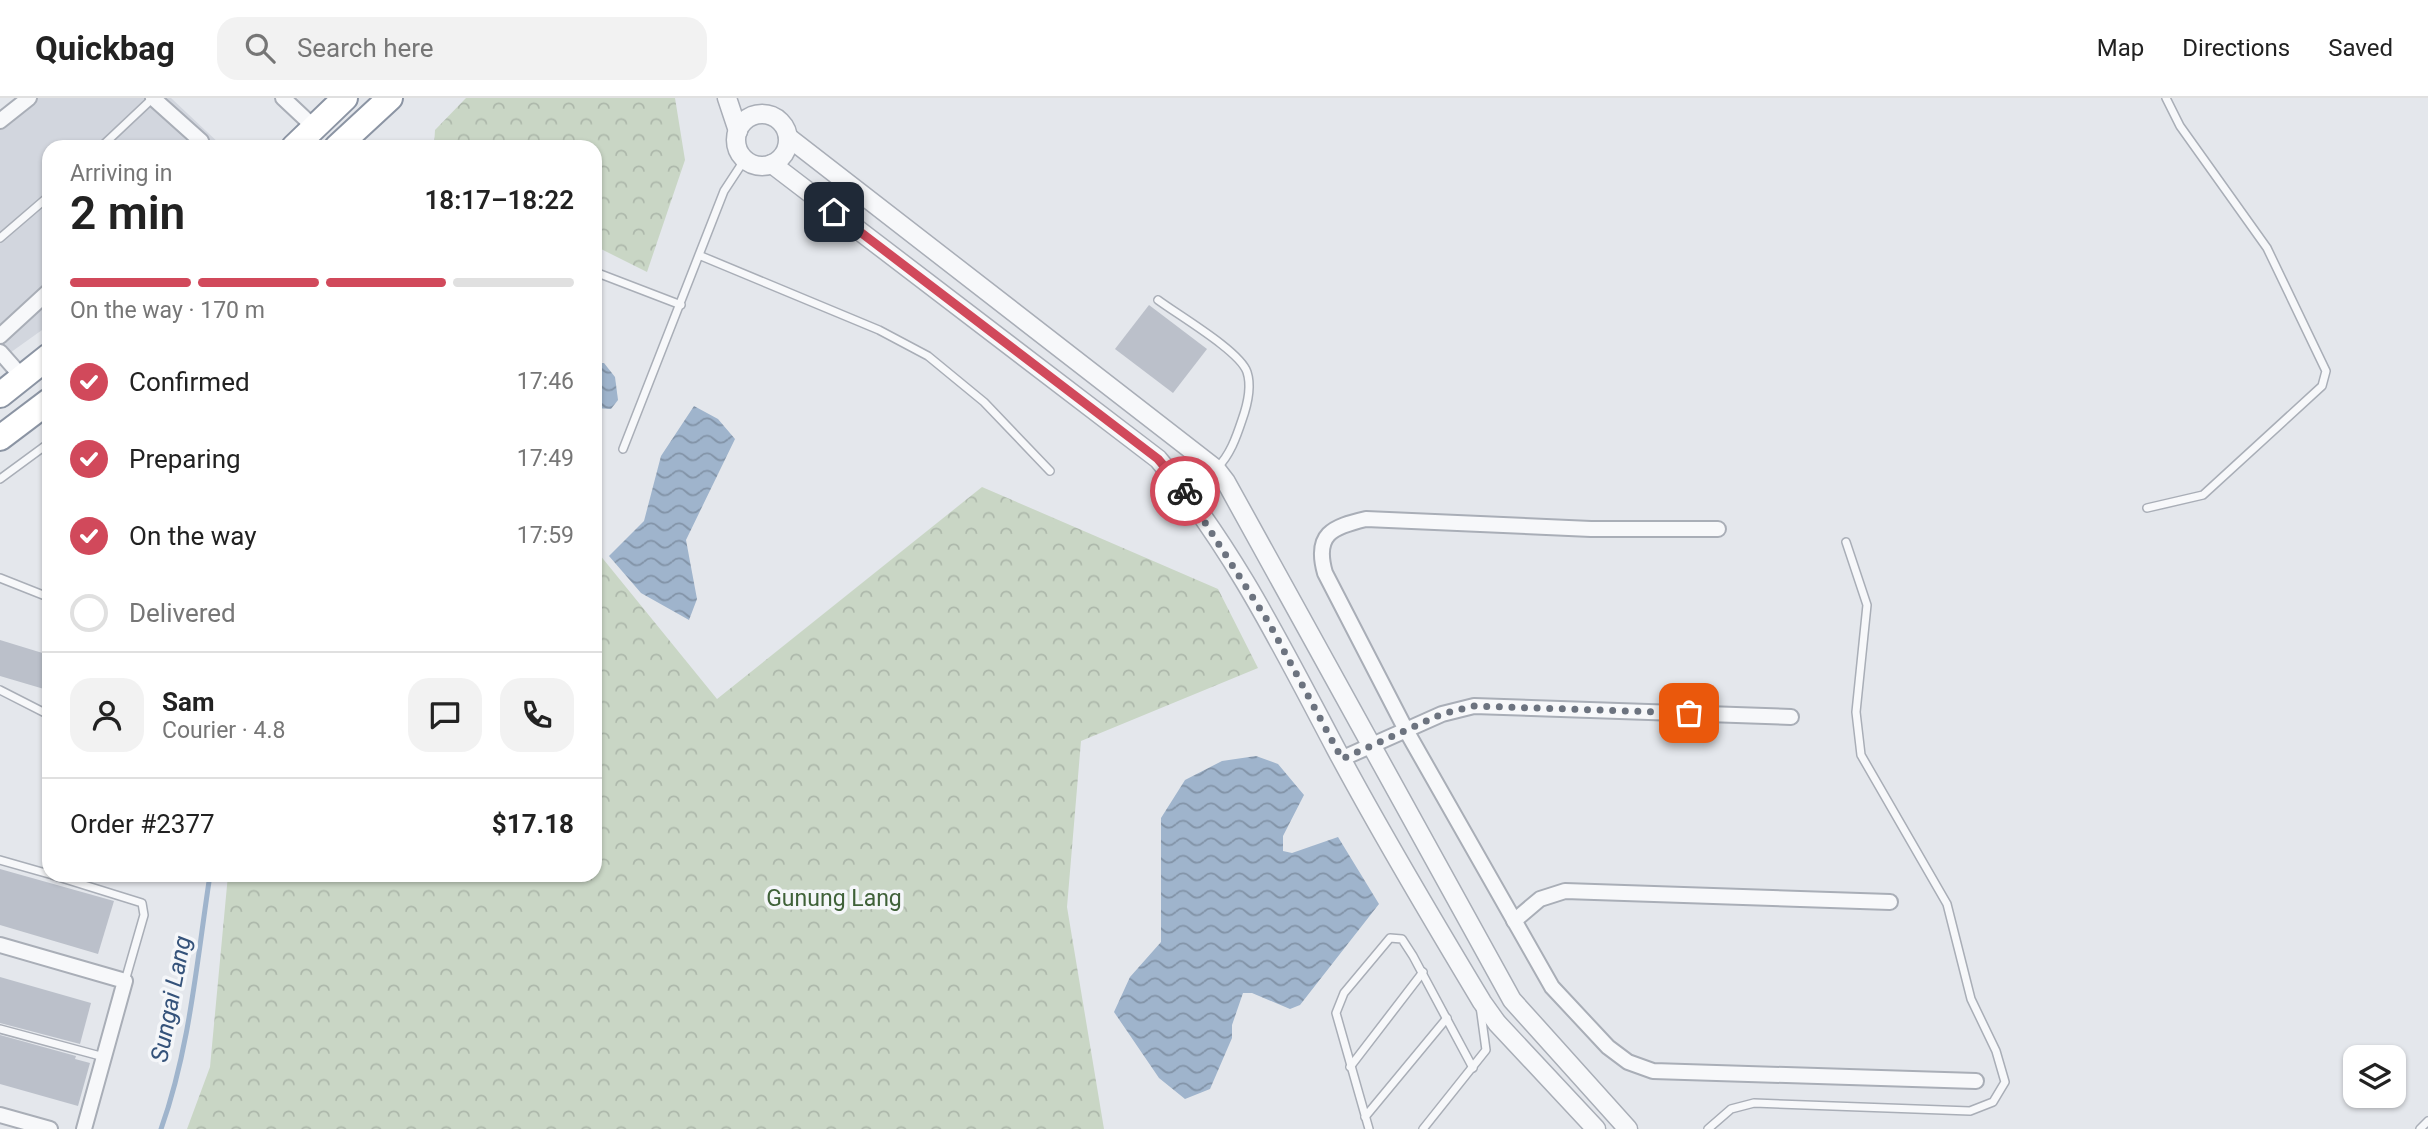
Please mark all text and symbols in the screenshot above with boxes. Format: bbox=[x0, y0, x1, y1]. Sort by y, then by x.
search box bbox=[217, 17, 707, 80]
text: Quickbag bbox=[35, 29, 175, 68]
icon: search bbox=[241, 29, 279, 67]
text: Search here bbox=[297, 33, 434, 63]
text: Map bbox=[2097, 34, 2144, 62]
text: Directions bbox=[2182, 34, 2290, 62]
text: Saved bbox=[2328, 34, 2393, 62]
text: Arriving in bbox=[70, 160, 173, 187]
pin bbox=[804, 182, 864, 242]
text: 18:17–18:22 bbox=[424, 185, 574, 215]
text: 2 min bbox=[70, 186, 185, 240]
icon: home bbox=[815, 193, 853, 231]
text: On the way · 170 m bbox=[70, 297, 265, 324]
icon: check bbox=[70, 363, 108, 401]
text: Confirmed bbox=[129, 367, 250, 397]
text: 17:46 bbox=[517, 368, 574, 395]
icon: check bbox=[70, 440, 108, 478]
text: Preparing bbox=[129, 444, 241, 474]
text: 17:49 bbox=[517, 445, 574, 472]
courier bbox=[1150, 456, 1220, 526]
icon: bike bbox=[1166, 472, 1204, 510]
icon: check bbox=[70, 517, 108, 555]
text: On the way bbox=[129, 521, 257, 551]
text: 17:59 bbox=[517, 522, 574, 549]
text: Delivered bbox=[129, 598, 236, 628]
button: person bbox=[70, 678, 144, 752]
button: chat bbox=[408, 678, 482, 752]
button: phone bbox=[500, 678, 574, 752]
pin bbox=[1659, 683, 1719, 743]
text: Sam bbox=[162, 687, 214, 717]
icon: bag bbox=[1670, 694, 1708, 732]
text: Courier · 4.8 bbox=[162, 717, 285, 744]
text: Order #2377 bbox=[70, 809, 215, 839]
text: $17.18 bbox=[492, 809, 574, 839]
park label: Gunung Lang bbox=[766, 885, 902, 912]
water label: Sungai Lang bbox=[145, 934, 197, 1064]
map controls bbox=[2343, 1045, 2406, 1108]
button: layers bbox=[2343, 1045, 2406, 1108]

